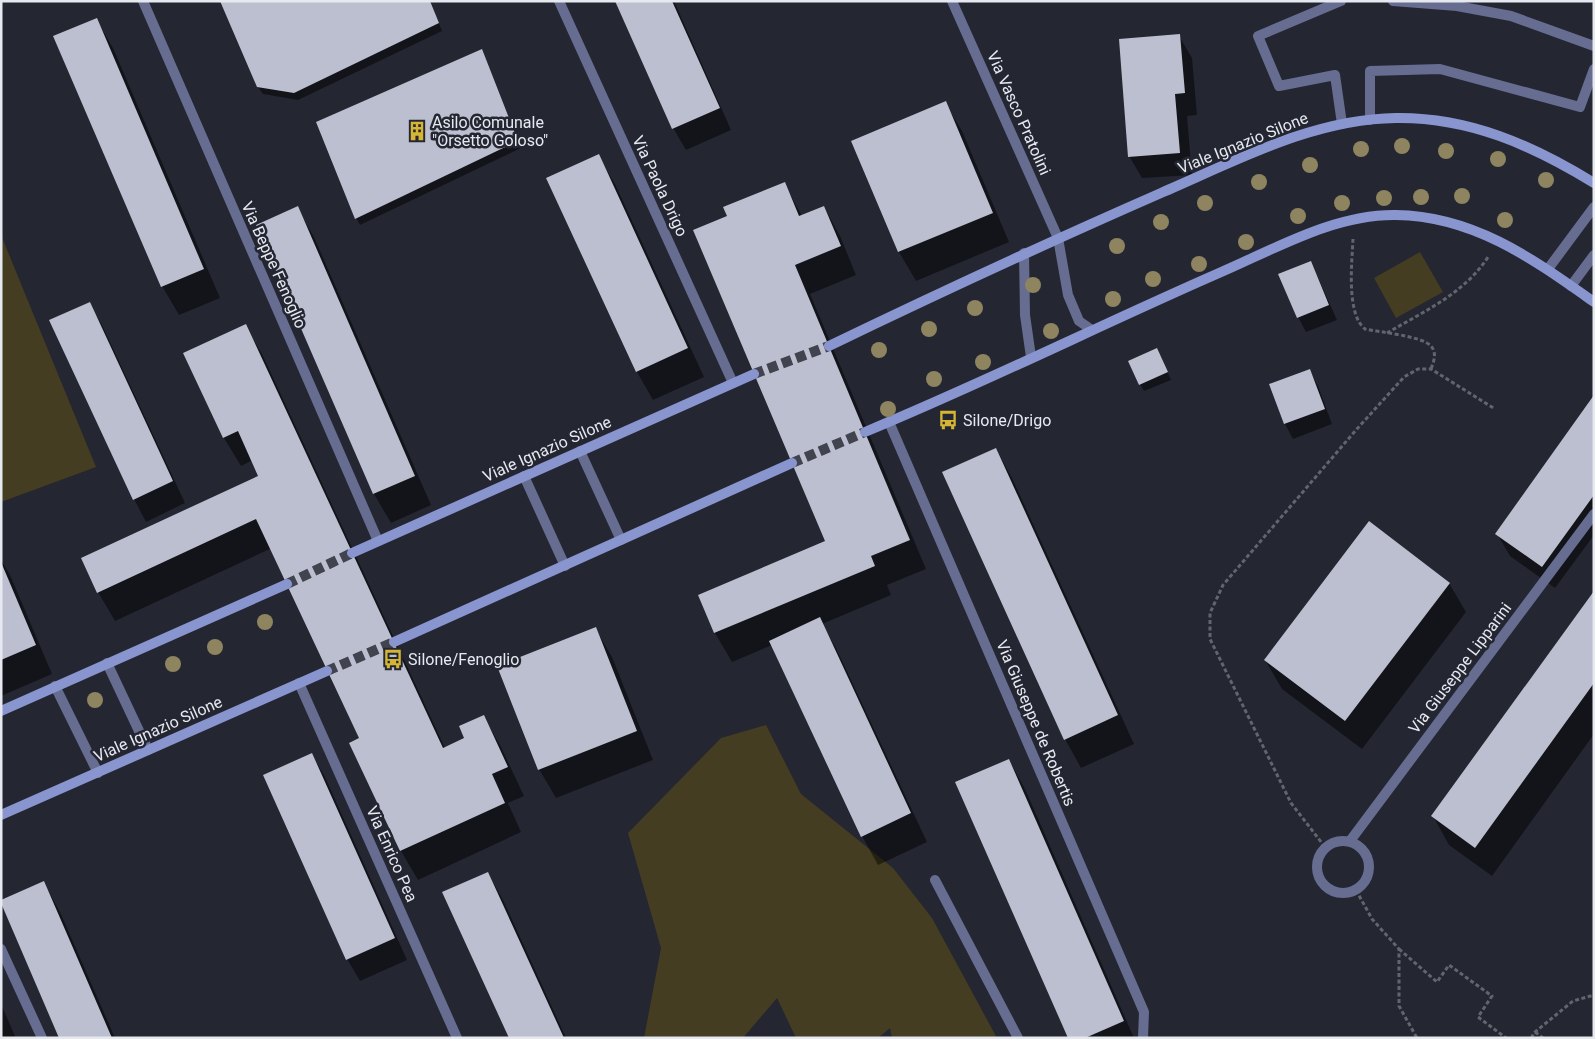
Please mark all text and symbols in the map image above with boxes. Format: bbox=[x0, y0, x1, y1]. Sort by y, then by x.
street label: Via Vasco Pratolini bbox=[983, 48, 1055, 178]
street label: Viale Ignazio Silone bbox=[1175, 108, 1311, 178]
place label: Asilo Comunale "Orsetto Goloso" bbox=[432, 113, 548, 150]
building icon: Asilo Comunale "Orsetto Goloso" bbox=[406, 120, 428, 142]
street label: Via Paola Drigo bbox=[628, 133, 692, 239]
street label: Via Beppe Fenoglio bbox=[238, 199, 310, 331]
bus stop icon: Silone/Drigo bbox=[937, 409, 959, 431]
place label: Silone/Drigo bbox=[963, 411, 1051, 430]
street label: Viale Ignazio Silone bbox=[480, 412, 614, 486]
street label: Via Giuseppe Lipparini bbox=[1405, 599, 1515, 737]
street label: Via Giuseppe de Robertis bbox=[992, 637, 1080, 809]
bus stop icon: Silone/Fenoglio bbox=[382, 648, 404, 670]
place label: Silone/Fenoglio bbox=[408, 650, 519, 669]
street label: Viale Ignazio Silone bbox=[91, 692, 225, 766]
street label: Via Enrico Pea bbox=[362, 803, 422, 905]

